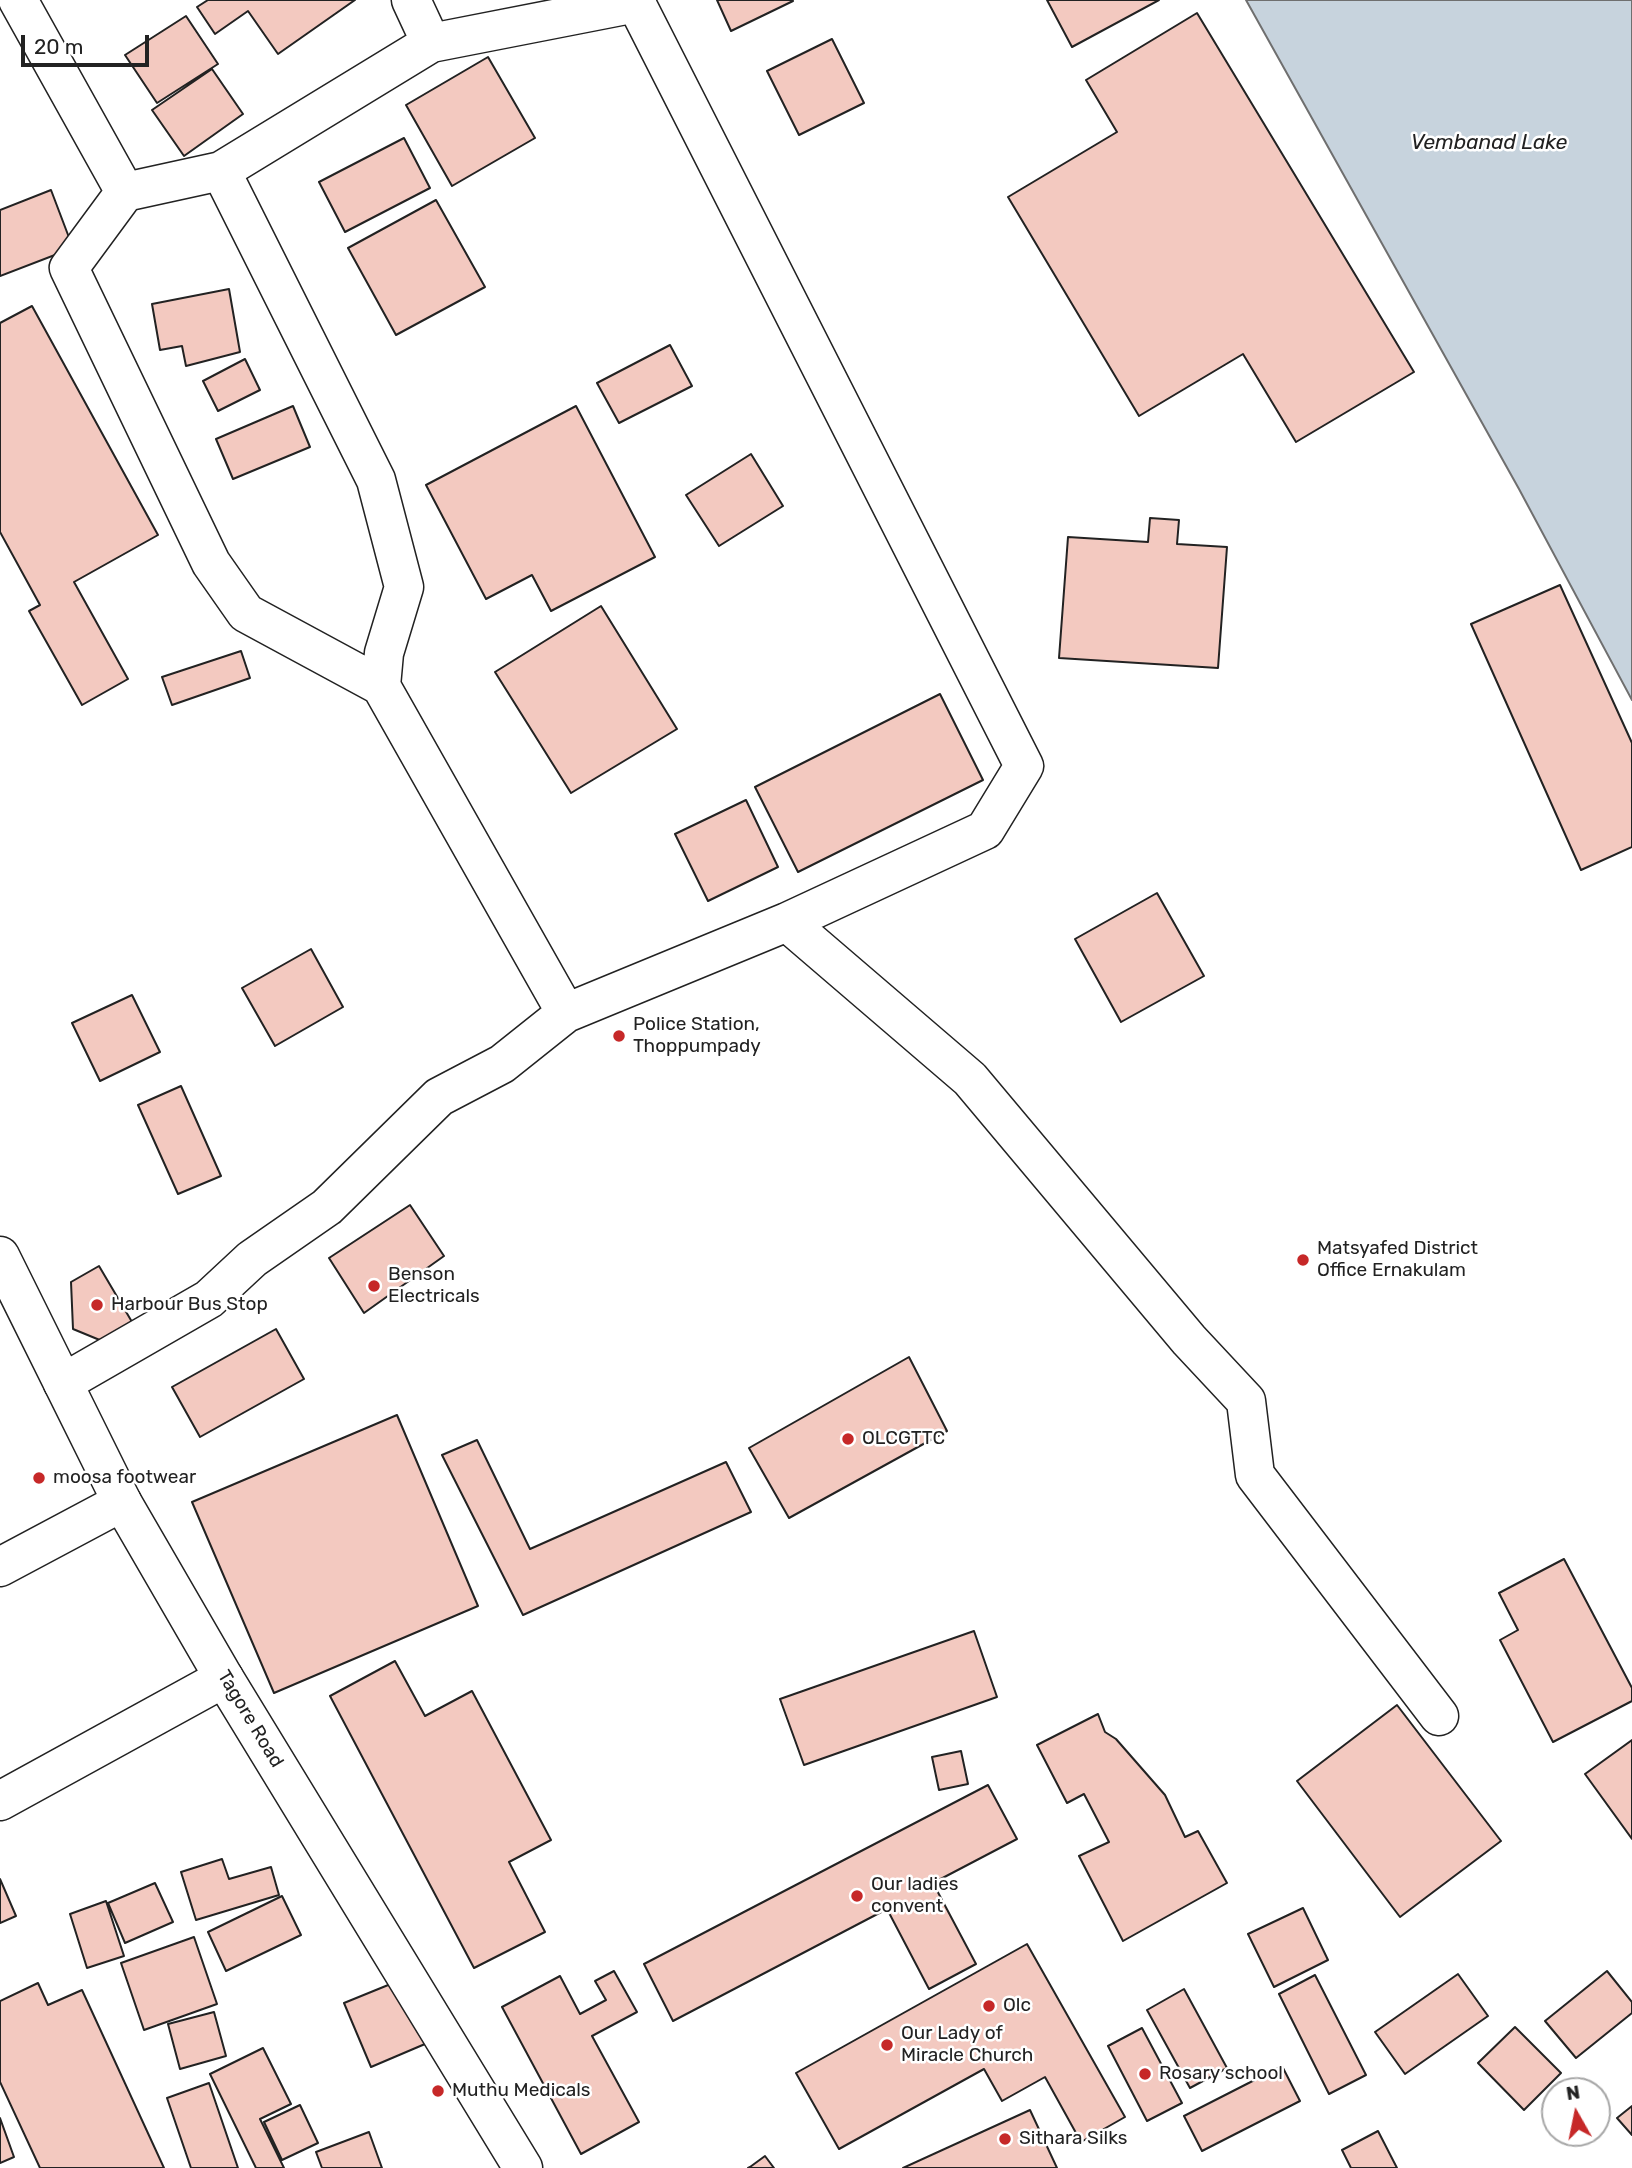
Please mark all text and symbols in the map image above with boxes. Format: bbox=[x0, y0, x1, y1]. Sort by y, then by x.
scale bar bbox=[24, 21, 152, 65]
text: 20 m bbox=[34, 34, 83, 59]
water label: Vembanad Lake bbox=[1411, 130, 1567, 156]
place label: Police Station, Thoppumpady bbox=[633, 1014, 761, 1058]
marker: Police Station, Thoppumpady bbox=[611, 1028, 627, 1044]
place label: Matsyafed District Office Ernakulam bbox=[1317, 1238, 1478, 1282]
marker: Matsyafed District Office Ernakulam bbox=[1295, 1252, 1311, 1268]
place label: Benson Electricals bbox=[388, 1264, 480, 1308]
marker: Benson Electricals bbox=[366, 1278, 382, 1294]
place label: Harbour Bus Stop bbox=[111, 1294, 268, 1316]
marker: Harbour Bus Stop bbox=[89, 1297, 105, 1313]
place label: OLCGTTC bbox=[862, 1428, 945, 1450]
marker: OLCGTTC bbox=[840, 1431, 856, 1447]
place label: moosa footwear bbox=[53, 1467, 196, 1489]
marker: moosa footwear bbox=[31, 1470, 47, 1486]
street label: Tagore Road bbox=[212, 1666, 288, 1772]
place label: Our ladies convent bbox=[871, 1874, 959, 1918]
marker: Our ladies convent bbox=[849, 1888, 865, 1904]
place label: Olc bbox=[1003, 1995, 1031, 2017]
marker: Olc bbox=[981, 1998, 997, 2014]
place label: Our Lady of Miracle Church bbox=[901, 2023, 1033, 2067]
marker: Our Lady of Miracle Church bbox=[879, 2037, 895, 2053]
place label: Rosary school bbox=[1159, 2063, 1283, 2085]
marker: Rosary school bbox=[1137, 2066, 1153, 2082]
north arrow bbox=[1541, 2077, 1611, 2147]
place label: Muthu Medicals bbox=[452, 2080, 591, 2102]
text: N bbox=[1564, 2080, 1581, 2105]
marker: Muthu Medicals bbox=[430, 2083, 446, 2099]
place label: Sithara Silks bbox=[1019, 2128, 1127, 2150]
marker: Sithara Silks bbox=[997, 2131, 1013, 2147]

